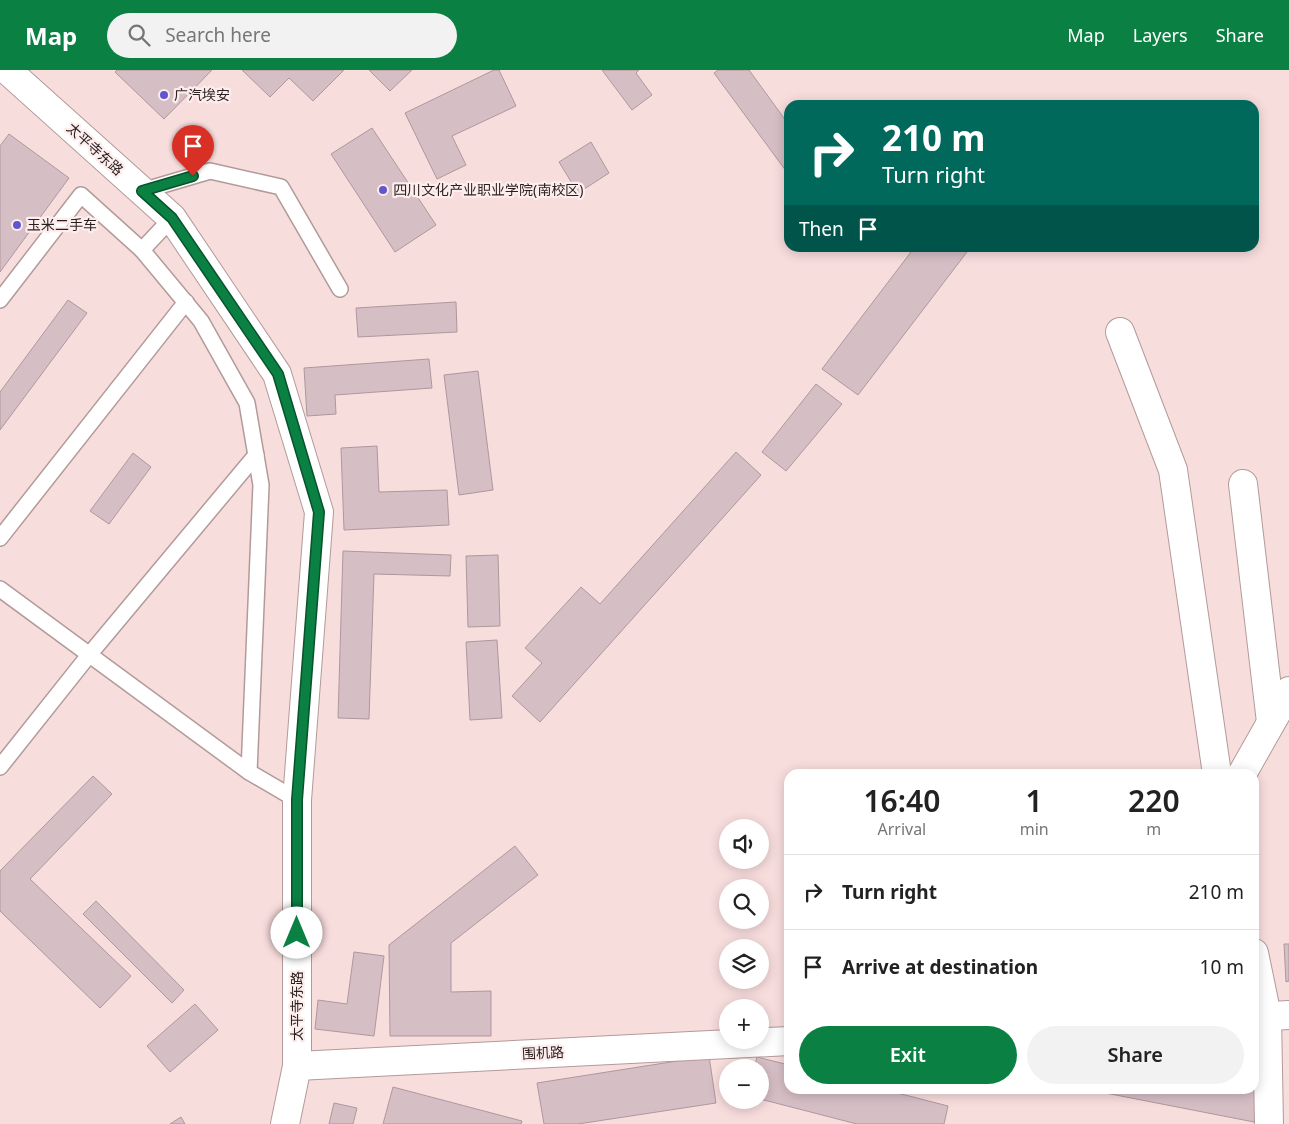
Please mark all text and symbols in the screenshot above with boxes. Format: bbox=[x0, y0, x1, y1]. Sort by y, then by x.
search box bbox=[107, 13, 457, 58]
text: Map bbox=[25, 19, 77, 52]
icon: search bbox=[125, 21, 153, 49]
text: Search here bbox=[165, 22, 271, 48]
text: Map bbox=[1067, 23, 1105, 47]
text: Layers bbox=[1133, 23, 1188, 47]
text: Share bbox=[1216, 23, 1264, 47]
place label: 广汽埃安 bbox=[174, 85, 230, 104]
marker: 广汽埃安 bbox=[158, 89, 170, 101]
text: 210 m bbox=[882, 114, 985, 161]
street label: 太平寺东路 bbox=[63, 118, 128, 179]
icon: right bbox=[799, 120, 864, 185]
pin bbox=[172, 125, 214, 176]
icon: arrive bbox=[179, 132, 207, 160]
text: Turn right bbox=[882, 159, 985, 189]
place label: 四川文化产业职业学院(南校区) bbox=[393, 180, 583, 199]
marker: 四川文化产业职业学院(南校区) bbox=[377, 184, 389, 196]
place label: 玉米二手车 bbox=[27, 215, 97, 234]
icon: arrive bbox=[854, 215, 882, 243]
text: Then bbox=[799, 216, 844, 242]
marker: 玉米二手车 bbox=[11, 219, 23, 231]
text: 16:40 bbox=[863, 780, 940, 821]
text: 1 bbox=[1026, 780, 1043, 821]
text: 220 bbox=[1128, 780, 1180, 821]
text: Arrival bbox=[877, 818, 926, 840]
text: min bbox=[1020, 818, 1049, 840]
text: m bbox=[1146, 818, 1161, 840]
map controls bbox=[719, 819, 769, 1109]
button: sound bbox=[719, 819, 769, 869]
icon: right bbox=[799, 878, 827, 906]
button: search bbox=[719, 879, 769, 929]
text: Turn right bbox=[842, 879, 937, 905]
text: 210 m bbox=[1189, 879, 1244, 905]
position arrow bbox=[270, 906, 322, 958]
button: layers bbox=[719, 939, 769, 989]
icon: arrive bbox=[799, 953, 827, 981]
text: Arrive at destination bbox=[842, 954, 1038, 980]
text: 10 m bbox=[1200, 954, 1244, 980]
street label: 太平寺东路 bbox=[287, 971, 306, 1041]
button: + bbox=[719, 999, 769, 1049]
button: Exit bbox=[799, 1026, 1017, 1084]
button: Share bbox=[1027, 1026, 1244, 1084]
street label: 围机路 bbox=[522, 1042, 564, 1063]
button: − bbox=[719, 1059, 769, 1109]

